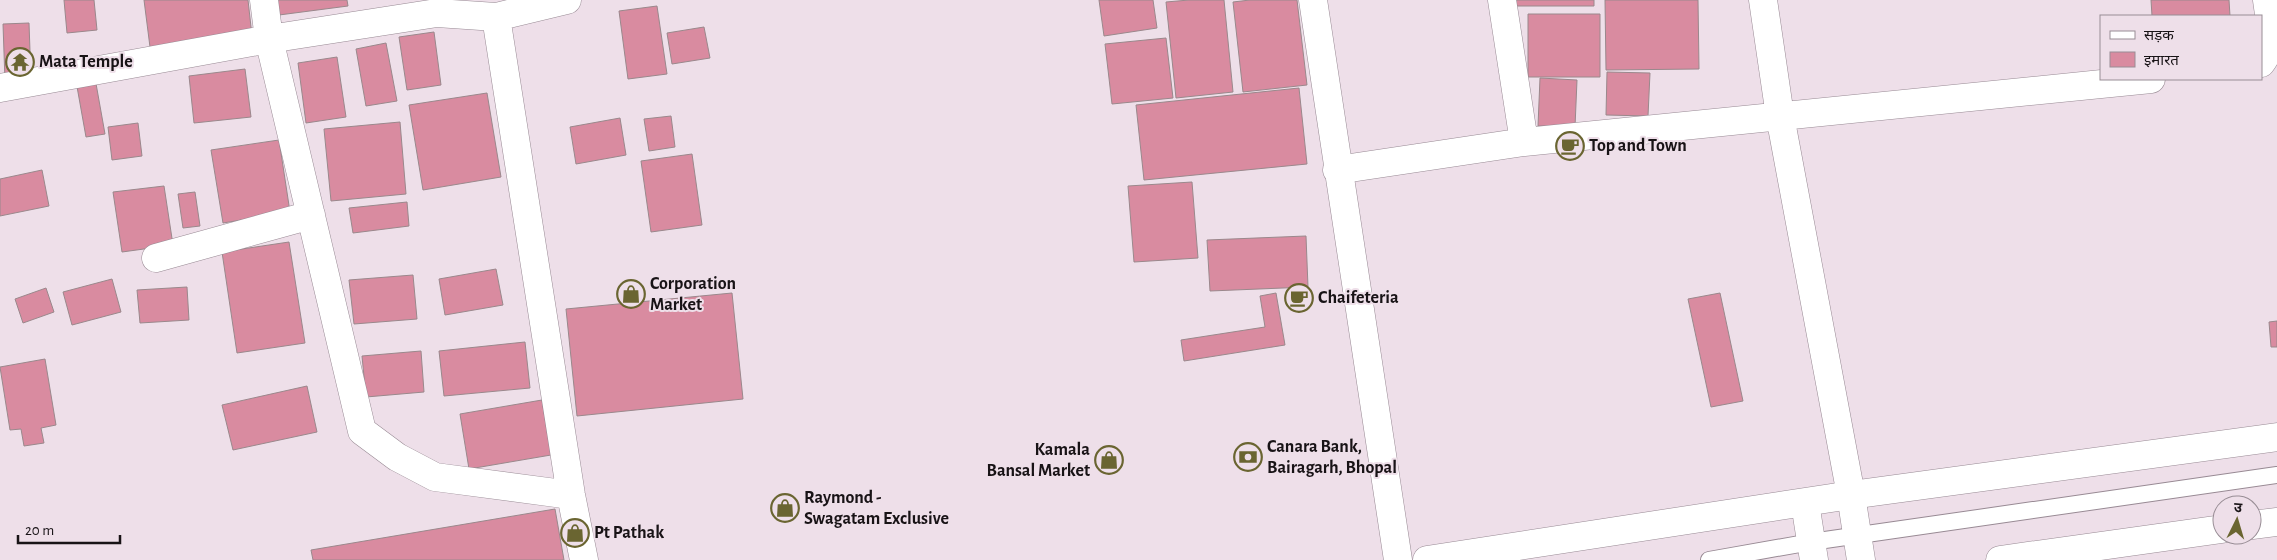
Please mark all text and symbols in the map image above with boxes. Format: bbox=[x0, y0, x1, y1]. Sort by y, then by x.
legend bbox=[2100, 15, 2262, 80]
text: सड़क bbox=[2144, 28, 2174, 43]
temple icon: Mata Temple bbox=[5, 47, 35, 77]
place label: Mata Temple bbox=[39, 53, 133, 71]
text: इमारत bbox=[2144, 53, 2179, 68]
cafe icon: Top and Town bbox=[1555, 131, 1585, 161]
place label: Top and Town bbox=[1589, 137, 1687, 155]
place label: Corporation Market bbox=[650, 275, 736, 314]
shop icon: Corporation Market bbox=[616, 279, 646, 309]
cafe icon: Chaifeteria bbox=[1284, 283, 1314, 313]
place label: Chaifeteria bbox=[1318, 289, 1399, 307]
place label: Canara Bank, Bairagarh, Bhopal bbox=[1267, 438, 1397, 477]
place label: Kamala Bansal Market bbox=[986, 441, 1090, 480]
bank icon: Canara Bank, Bairagarh, Bhopal bbox=[1233, 442, 1263, 472]
shop icon: Kamala Bansal Market bbox=[1094, 445, 1124, 475]
place label: Raymond - Swagatam Exclusive bbox=[804, 489, 949, 528]
shop icon: Raymond - Swagatam Exclusive bbox=[770, 493, 800, 523]
north arrow bbox=[2212, 495, 2262, 545]
text: उ bbox=[2233, 501, 2244, 515]
scale bar bbox=[18, 512, 120, 544]
shop icon: Pt Pathak bbox=[560, 518, 590, 548]
text: 20 m bbox=[25, 523, 54, 538]
place label: Pt Pathak bbox=[594, 524, 664, 542]

